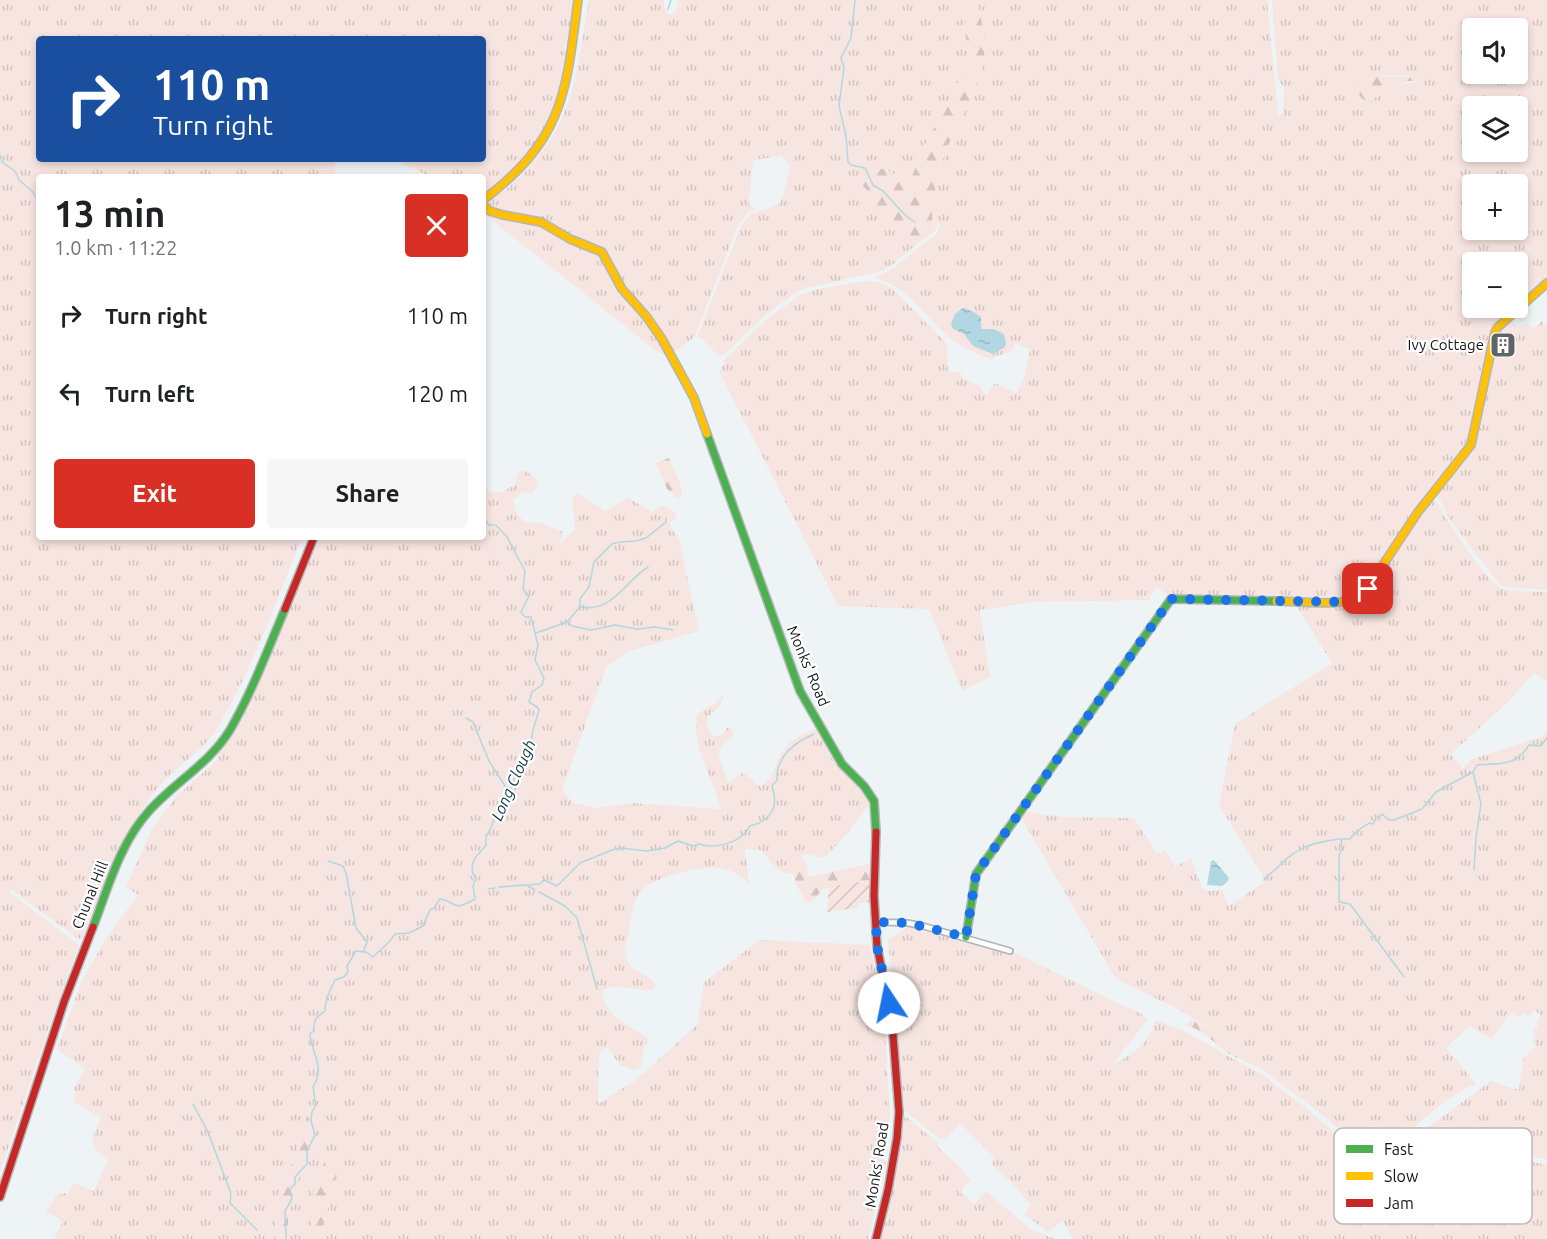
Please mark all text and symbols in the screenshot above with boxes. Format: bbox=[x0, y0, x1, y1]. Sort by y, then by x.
map controls bbox=[1462, 18, 1528, 318]
button: sound bbox=[1462, 18, 1528, 84]
icon: right bbox=[54, 60, 132, 138]
text: 110 m bbox=[153, 61, 270, 108]
button: layers bbox=[1462, 96, 1528, 162]
text: Turn right bbox=[153, 110, 273, 140]
button: + bbox=[1462, 174, 1528, 240]
text: 13 min bbox=[54, 193, 165, 234]
button: close bbox=[405, 194, 468, 257]
text: 1.0 km · 11:22 bbox=[54, 236, 178, 259]
button: − bbox=[1462, 252, 1528, 318]
icon: right bbox=[54, 299, 87, 332]
text: Turn right bbox=[105, 303, 207, 328]
text: 110 m bbox=[407, 303, 468, 328]
building icon: Ivy Cottage bbox=[1488, 330, 1518, 360]
place label: Ivy Cottage bbox=[1408, 336, 1484, 353]
icon: left bbox=[54, 377, 87, 410]
text: Turn left bbox=[105, 381, 195, 406]
text: 120 m bbox=[407, 381, 468, 406]
button: Exit bbox=[54, 459, 255, 528]
button: Share bbox=[267, 459, 468, 528]
pin bbox=[1342, 563, 1393, 614]
icon: arrive bbox=[1351, 572, 1384, 605]
street label: Monks' Road bbox=[784, 623, 833, 709]
water label: Long Clough bbox=[487, 737, 539, 823]
street label: Chunal Hill bbox=[68, 858, 111, 931]
position arrow bbox=[857, 971, 921, 1035]
street label: Monks' Road bbox=[861, 1121, 892, 1209]
legend bbox=[1334, 1128, 1532, 1224]
text: Fast bbox=[1384, 1140, 1414, 1158]
text: Slow bbox=[1384, 1167, 1419, 1185]
text: Jam bbox=[1384, 1194, 1414, 1212]

